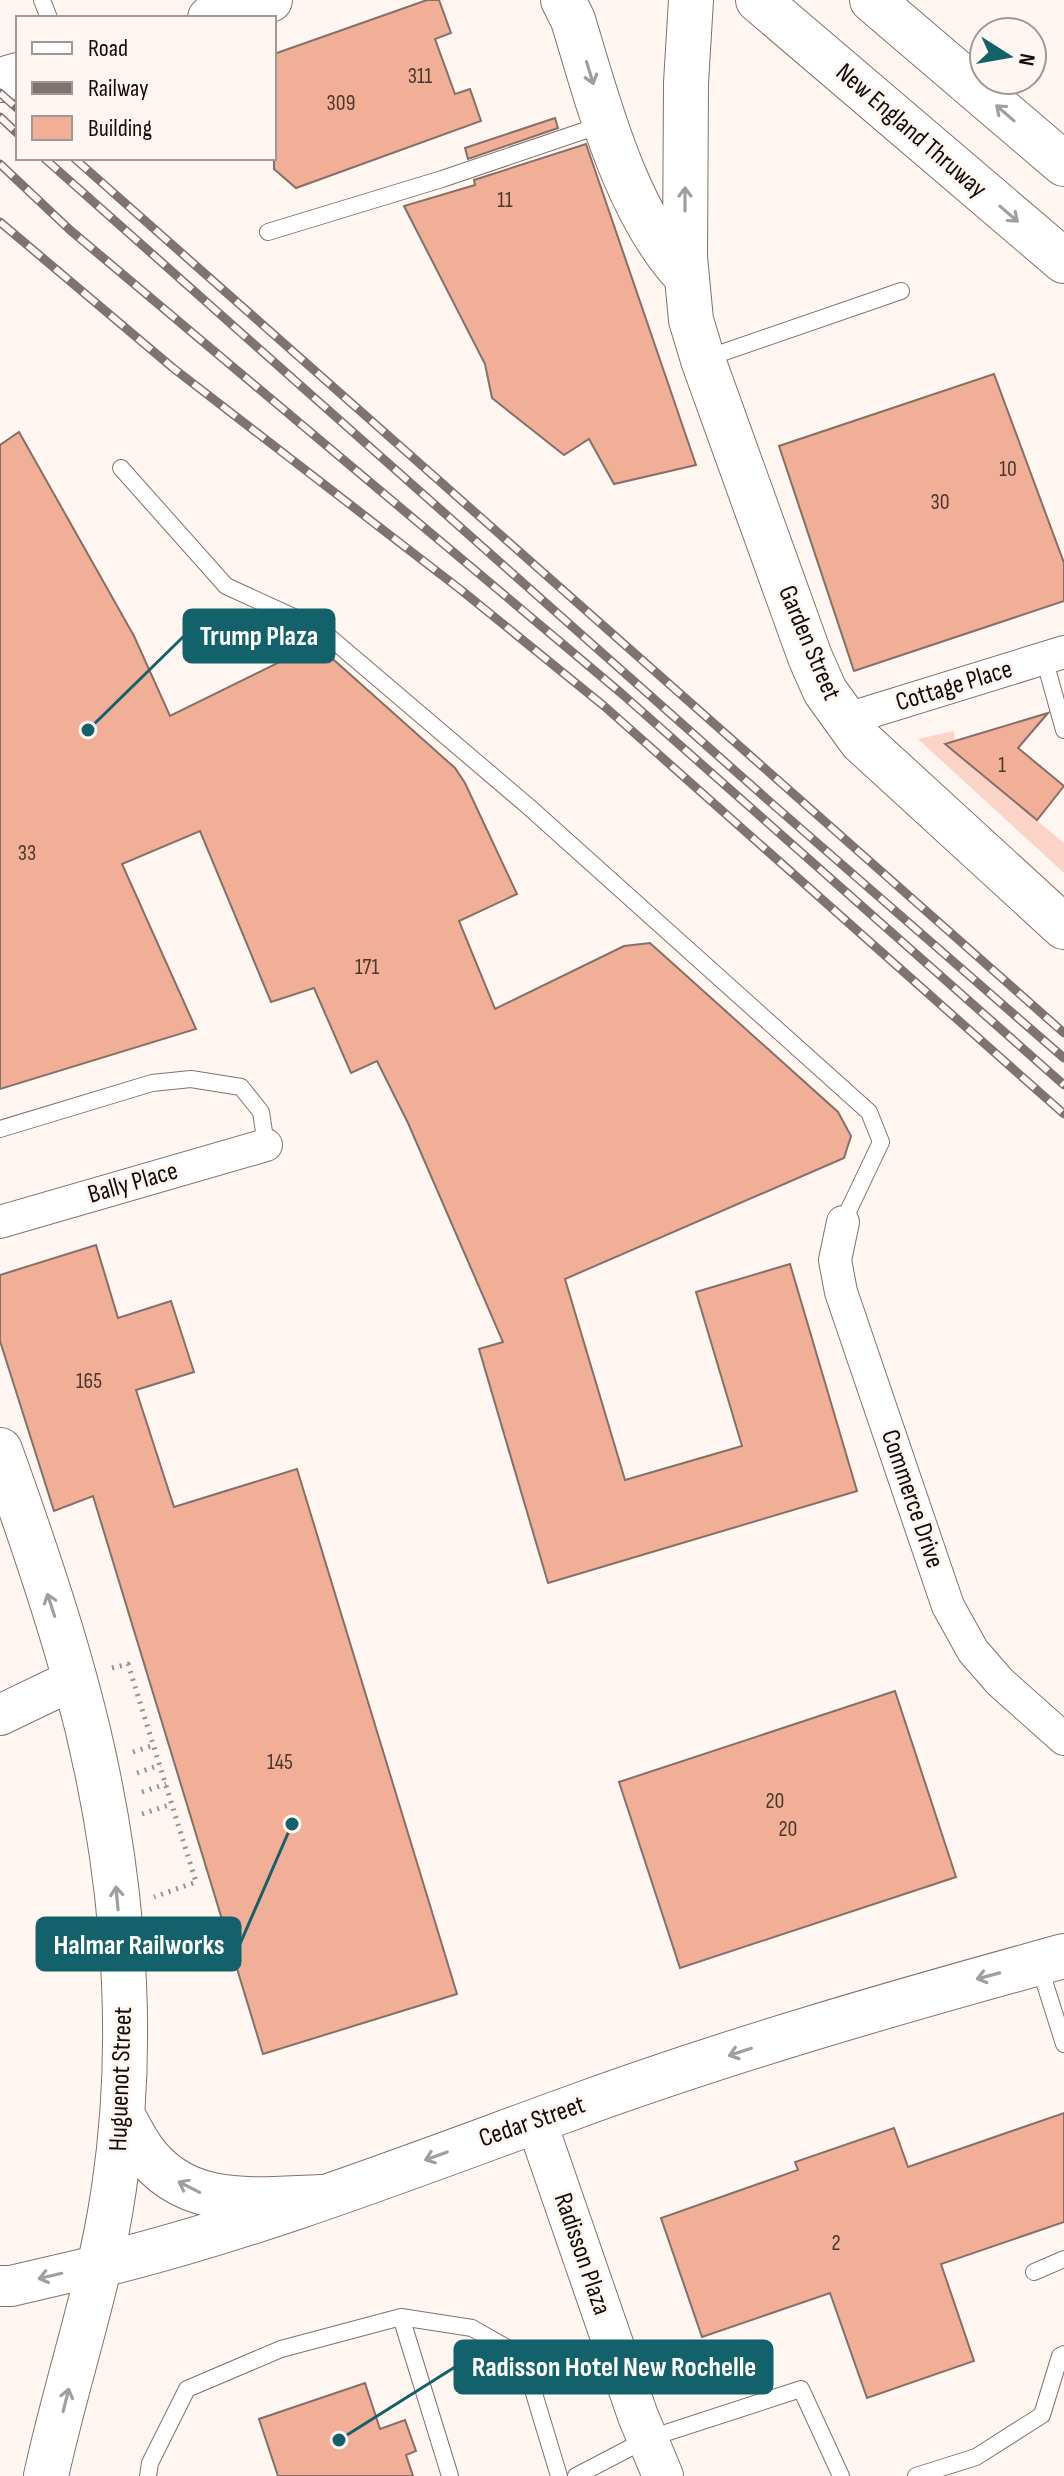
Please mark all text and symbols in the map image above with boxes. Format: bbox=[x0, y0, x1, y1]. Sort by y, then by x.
legend bbox=[16, 16, 276, 160]
north arrow bbox=[968, 16, 1048, 96]
text: Road bbox=[88, 34, 128, 63]
text: N bbox=[1012, 51, 1041, 68]
street label: New England Thruway bbox=[829, 57, 993, 205]
one-way arrow bbox=[583, 60, 598, 86]
house number: 311 bbox=[408, 63, 433, 90]
text: Railway bbox=[88, 74, 148, 103]
house number: 309 bbox=[327, 90, 355, 117]
one-way arrow bbox=[995, 105, 1015, 123]
text: Building bbox=[88, 114, 152, 143]
one-way arrow bbox=[677, 186, 693, 213]
house number: 11 bbox=[497, 187, 513, 214]
one-way arrow bbox=[998, 205, 1019, 223]
house number: 10 bbox=[999, 456, 1017, 483]
house number: 30 bbox=[930, 489, 950, 516]
street label: Garden Street bbox=[771, 581, 847, 705]
callout: Trump Plaza bbox=[184, 610, 334, 662]
text: Trump Plaza bbox=[200, 620, 318, 653]
street label: Cottage Place bbox=[892, 654, 1016, 718]
house number: 1 bbox=[998, 752, 1006, 779]
house number: 33 bbox=[18, 840, 36, 867]
house number: 171 bbox=[355, 954, 379, 981]
street label: Bally Place bbox=[84, 1155, 182, 1211]
house number: 165 bbox=[76, 1368, 102, 1395]
street label: Commerce Drive bbox=[874, 1426, 950, 1572]
one-way arrow bbox=[42, 1592, 57, 1617]
house number: 145 bbox=[267, 1749, 293, 1776]
house number: 20 bbox=[766, 1788, 784, 1815]
house number: 20 bbox=[779, 1816, 797, 1843]
one-way arrow bbox=[109, 1885, 124, 1912]
callout: Halmar Railworks bbox=[37, 1918, 240, 1970]
text: Halmar Railworks bbox=[53, 1929, 225, 1962]
one-way arrow bbox=[976, 1969, 1002, 1984]
street label: Huguenot Street bbox=[103, 2006, 139, 2152]
one-way arrow bbox=[728, 2046, 753, 2061]
street label: Cedar Street bbox=[475, 2089, 589, 2155]
one-way arrow bbox=[424, 2150, 449, 2165]
one-way arrow bbox=[178, 2179, 202, 2195]
street label: Radisson Plaza bbox=[547, 2189, 617, 2319]
house number: 2 bbox=[831, 2230, 841, 2257]
one-way arrow bbox=[38, 2270, 64, 2285]
callout: Radisson Hotel New Rochelle bbox=[455, 2341, 772, 2393]
text: Radisson Hotel New Rochelle bbox=[472, 2351, 756, 2384]
one-way arrow bbox=[59, 2388, 74, 2414]

